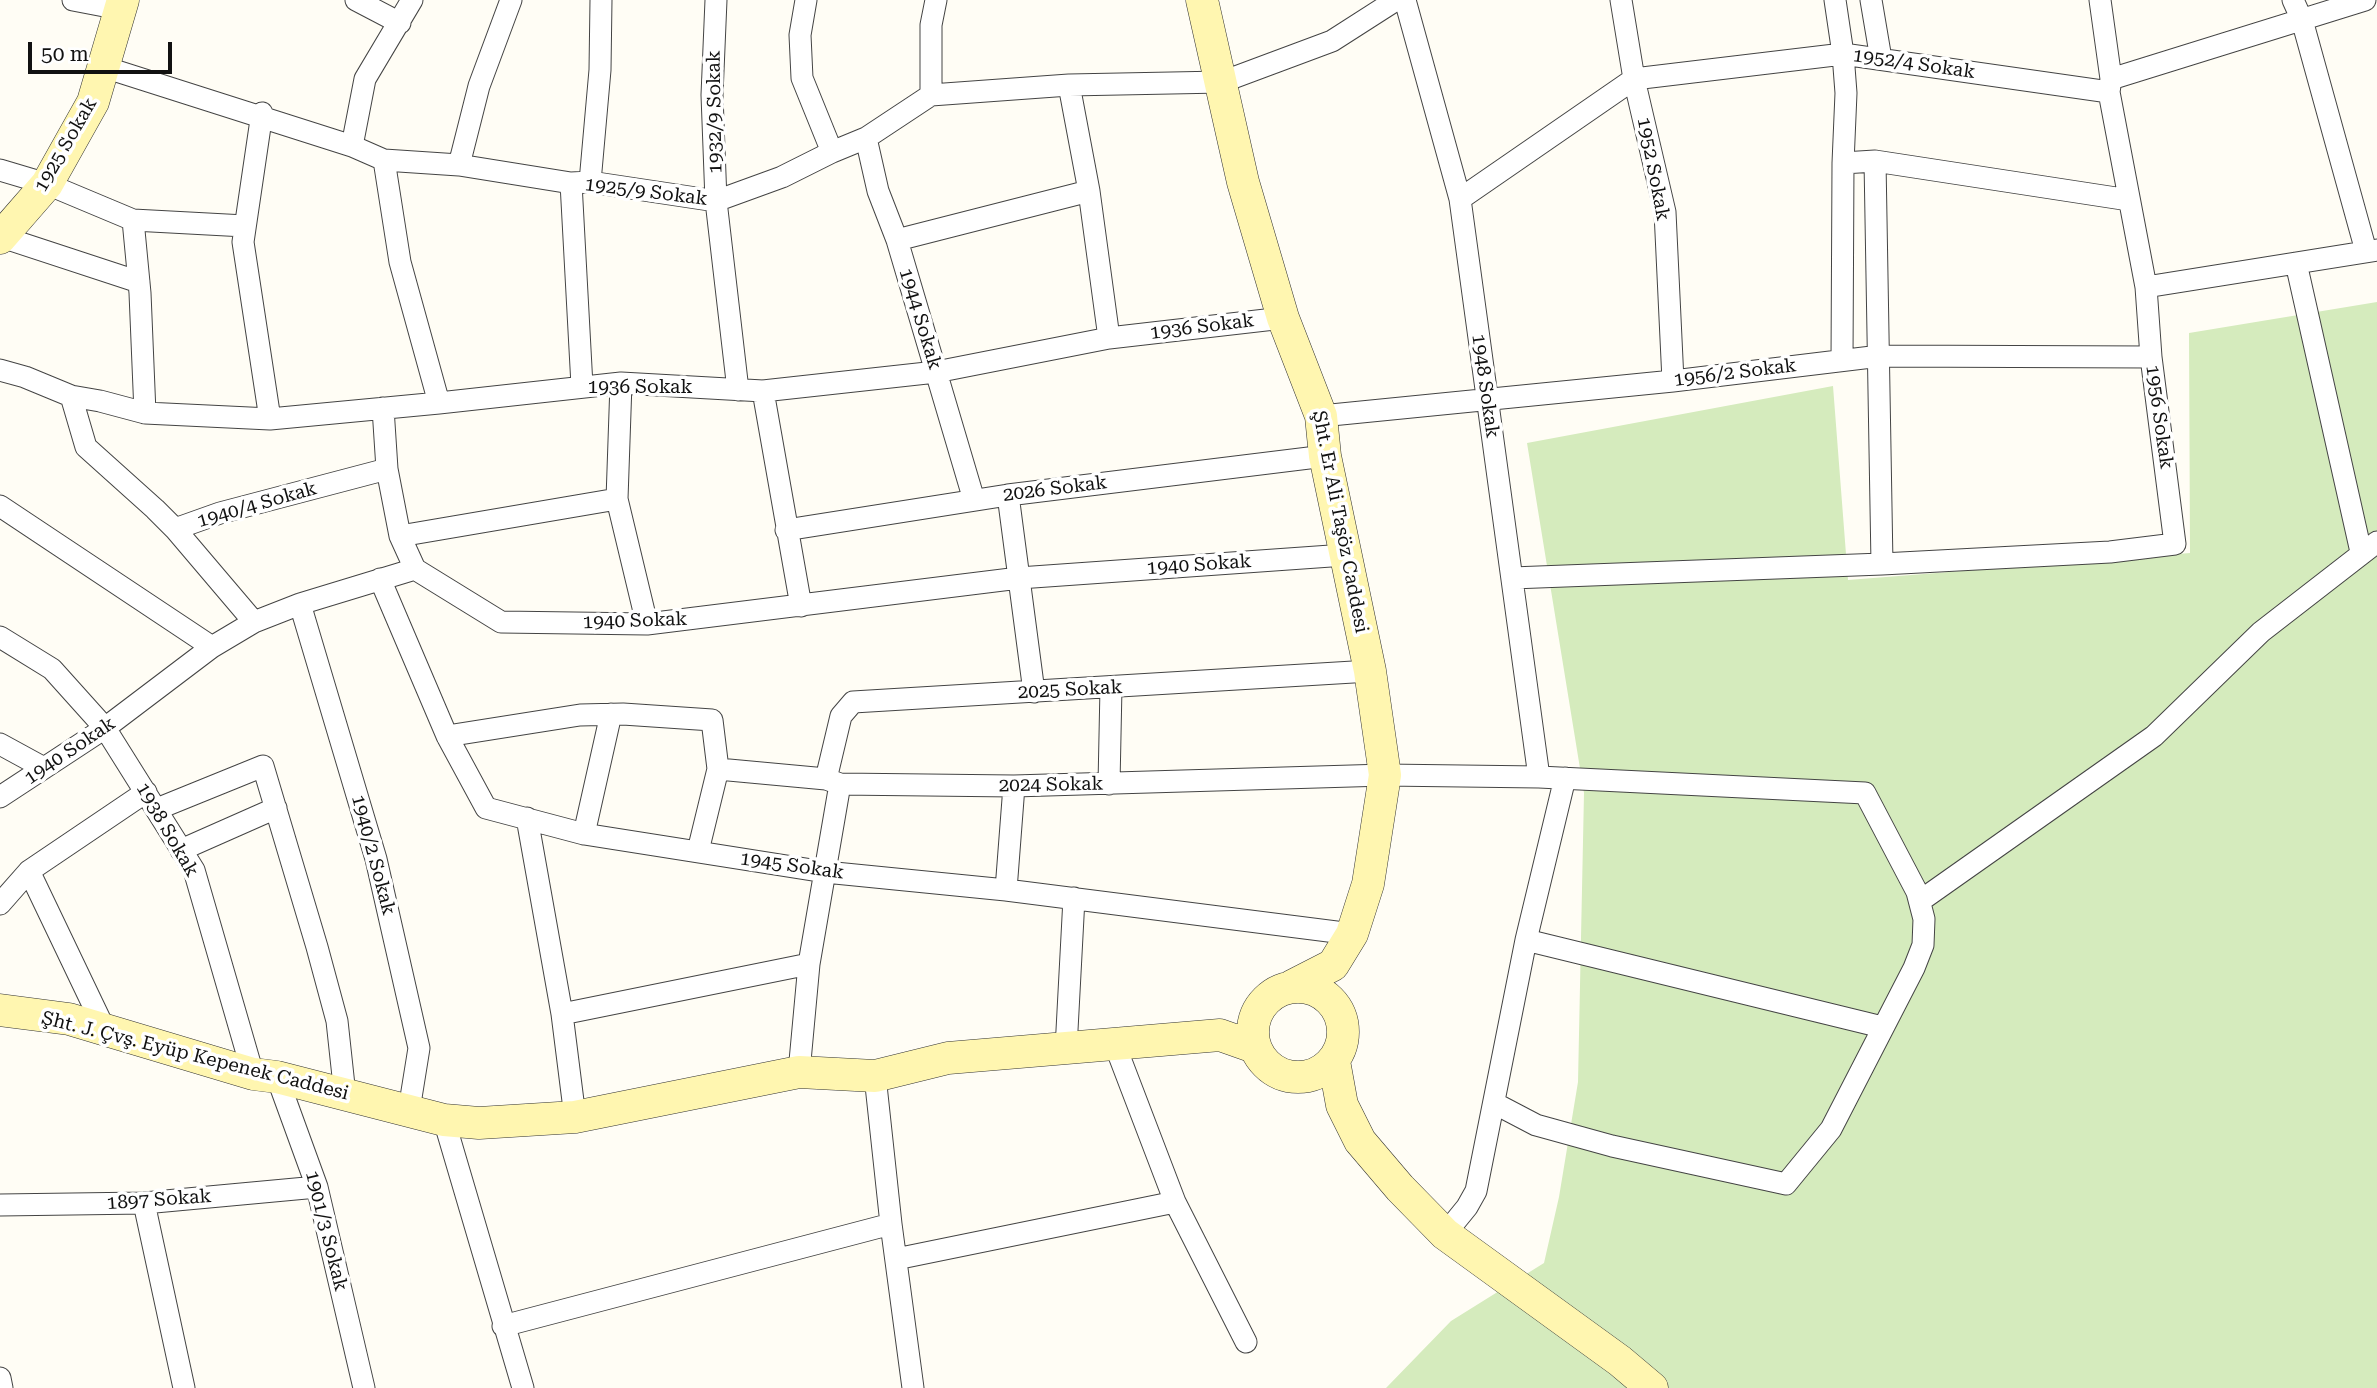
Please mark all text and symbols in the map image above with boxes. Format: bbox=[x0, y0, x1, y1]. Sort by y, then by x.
scale bar bbox=[32, 28, 175, 72]
text: 50 m bbox=[41, 42, 89, 66]
street label: 1952/4 Sokak bbox=[1851, 44, 1977, 84]
street label: 1932/9 Sokak bbox=[703, 50, 727, 174]
street label: 1925 Sokak bbox=[30, 94, 102, 196]
street label: 1952 Sokak bbox=[1632, 115, 1674, 223]
street label: 1925/9 Sokak bbox=[583, 173, 709, 211]
street label: 1944 Sokak bbox=[894, 266, 946, 372]
street label: 1936 Sokak bbox=[1149, 309, 1255, 345]
street label: 1948 Sokak bbox=[1466, 332, 1504, 440]
street label: 1956/2 Sokak bbox=[1672, 354, 1798, 392]
street label: 1956 Sokak bbox=[2140, 363, 2178, 471]
street label: 1936 Sokak bbox=[588, 376, 692, 398]
street label: Şht. Er Ali Taşöz Caddesi bbox=[1307, 409, 1373, 635]
street label: 2026 Sokak bbox=[1002, 471, 1108, 507]
street label: 1940/4 Sokak bbox=[194, 477, 320, 533]
street label: 1940 Sokak bbox=[1146, 550, 1252, 580]
street label: 1940 Sokak bbox=[582, 608, 688, 634]
street label: 2025 Sokak bbox=[1017, 676, 1123, 704]
street label: 1940 Sokak bbox=[20, 712, 120, 790]
street label: 2024 Sokak bbox=[998, 773, 1104, 797]
street label: 1938 Sokak bbox=[131, 779, 203, 881]
street label: 1940/2 Sokak bbox=[346, 792, 400, 918]
street label: 1945 Sokak bbox=[738, 847, 846, 885]
street label: Şht. J. Çvş. Eyüp Kepenek Caddesi bbox=[39, 1007, 351, 1105]
street label: 1901/3 Sokak bbox=[300, 1168, 352, 1294]
street label: 1897 Sokak bbox=[106, 1185, 212, 1215]

